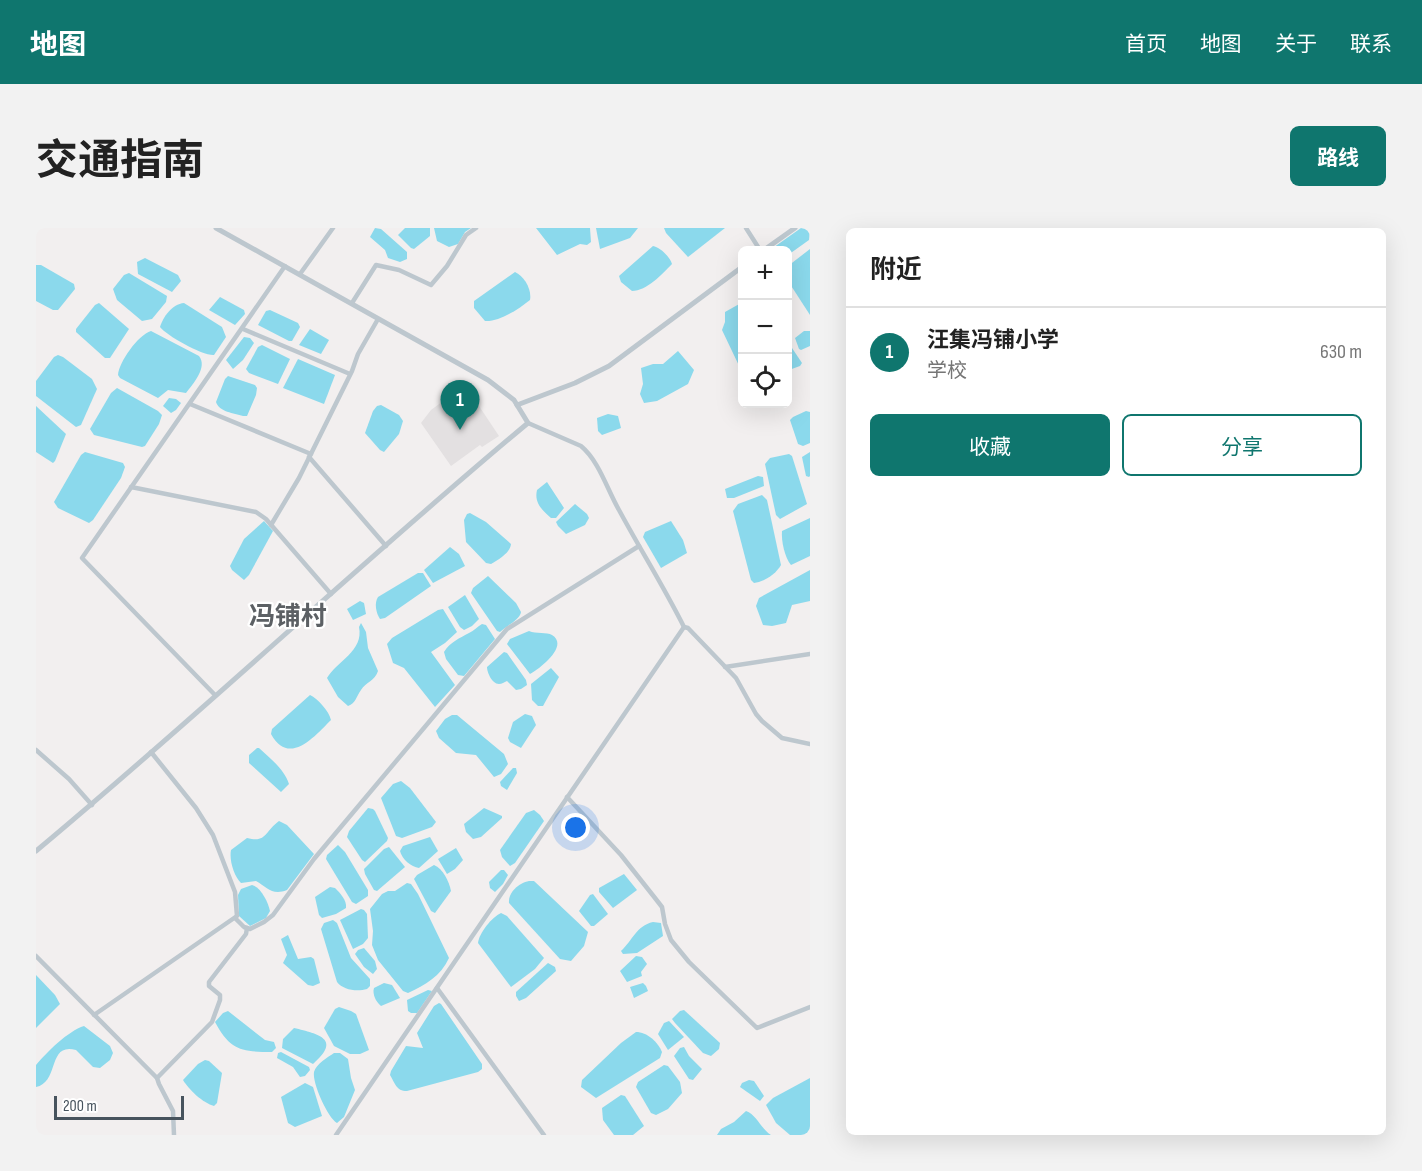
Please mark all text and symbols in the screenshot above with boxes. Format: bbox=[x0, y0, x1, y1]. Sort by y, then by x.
text: 地图 bbox=[30, 29, 86, 62]
text: 首页 bbox=[1125, 32, 1167, 57]
text: 地图 bbox=[1200, 32, 1242, 57]
text: 关于 bbox=[1275, 32, 1317, 57]
text: 联系 bbox=[1350, 32, 1392, 57]
button: 路线 bbox=[1290, 126, 1386, 186]
text: 交通指南 bbox=[36, 136, 204, 187]
map controls bbox=[738, 246, 792, 408]
button: + bbox=[738, 246, 792, 300]
text: 附近 bbox=[870, 255, 922, 286]
button: − bbox=[738, 300, 792, 354]
text: 汪集冯铺小学 bbox=[927, 327, 1059, 354]
text: 1 bbox=[886, 340, 893, 364]
text: 630 m bbox=[1320, 340, 1362, 364]
button: locate bbox=[738, 354, 792, 408]
text: 学校 bbox=[927, 359, 967, 383]
pin: 1 bbox=[440, 380, 480, 430]
button: 收藏 bbox=[870, 414, 1110, 476]
button: 分享 bbox=[1122, 414, 1362, 476]
district label: 冯铺村 bbox=[249, 602, 327, 633]
your location bbox=[561, 813, 590, 842]
scale bar bbox=[54, 1093, 184, 1120]
text: 200 m bbox=[63, 1097, 97, 1116]

